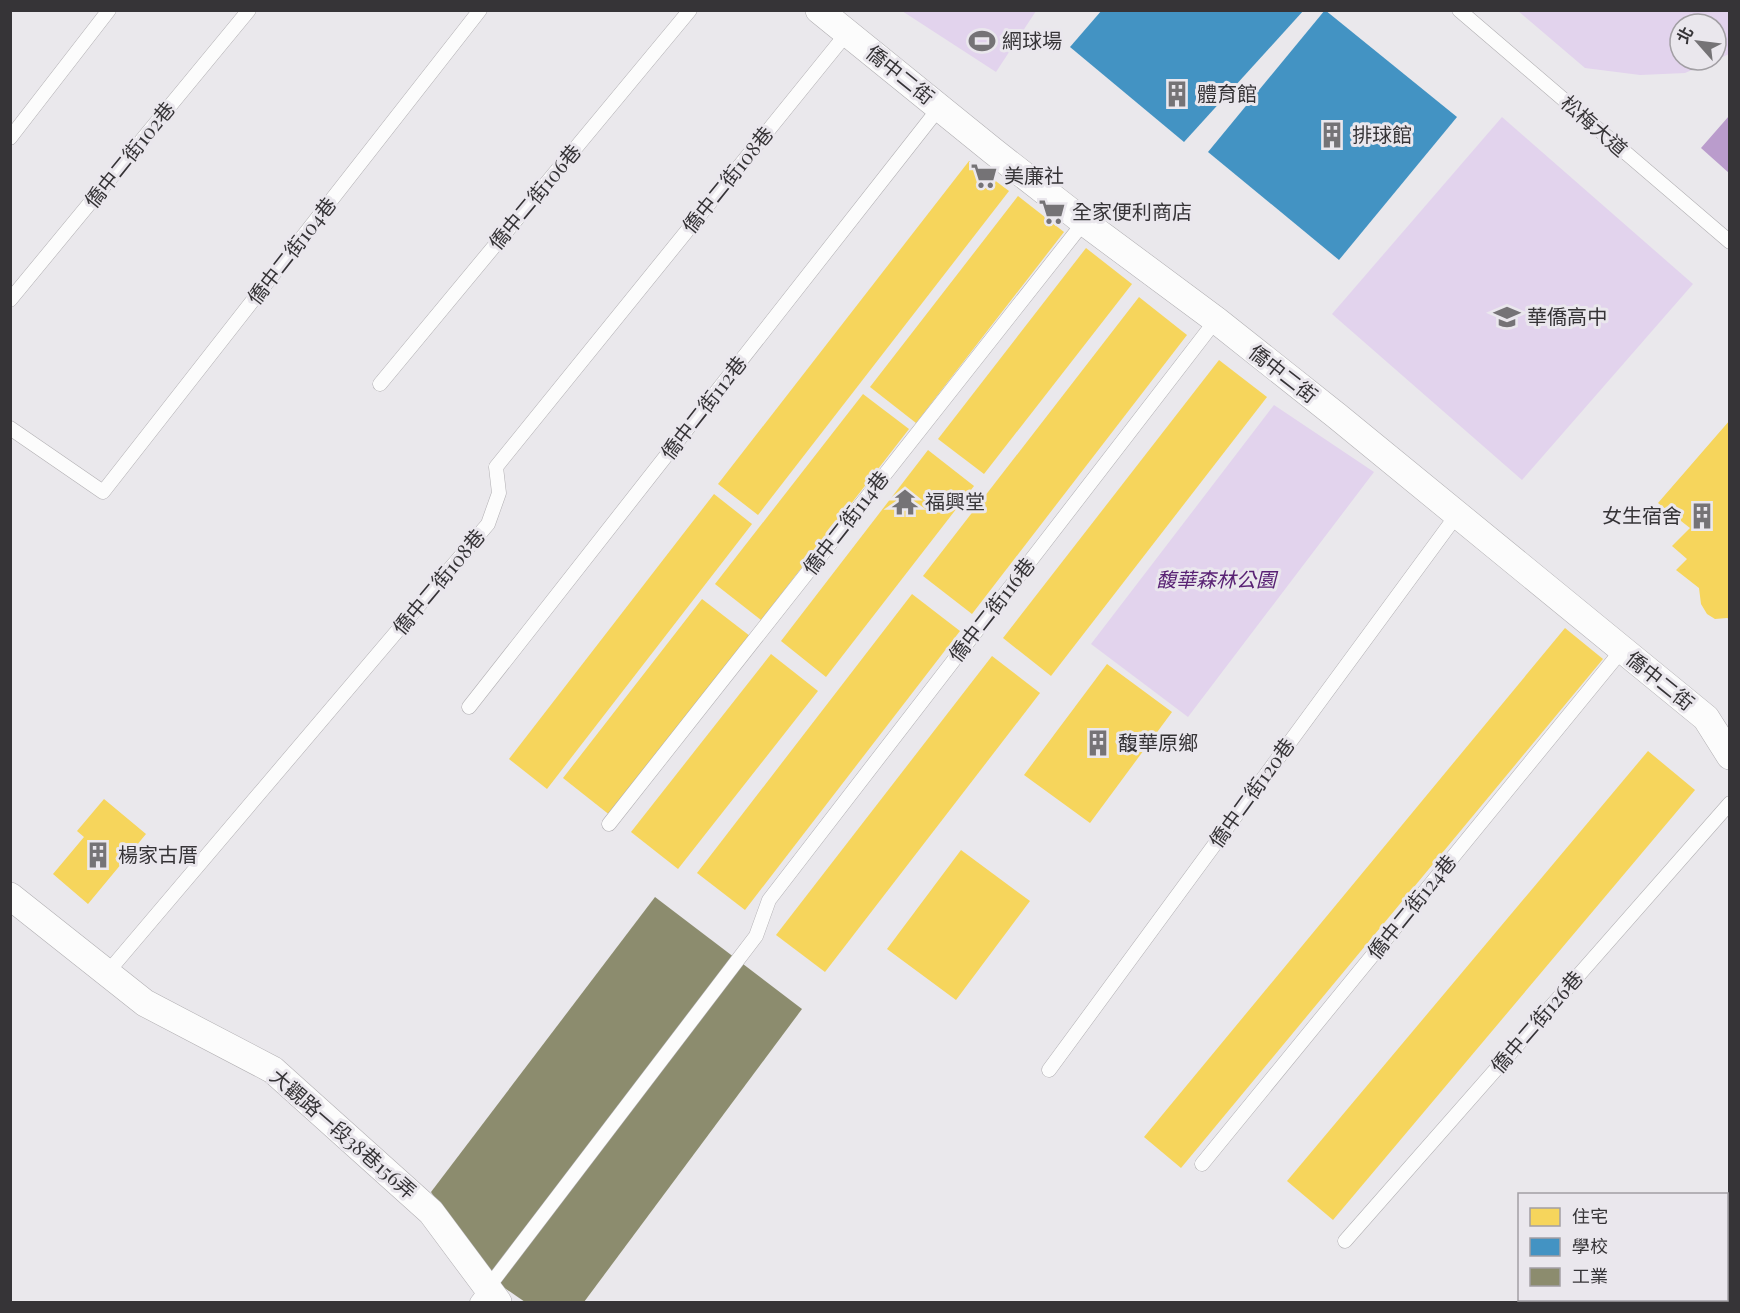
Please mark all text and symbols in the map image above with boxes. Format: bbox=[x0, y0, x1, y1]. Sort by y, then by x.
north arrow bbox=[1668, 12, 1728, 72]
text: 北 bbox=[1671, 23, 1697, 47]
sports icon: 網球場 bbox=[967, 26, 997, 56]
place label: 網球場 bbox=[1002, 26, 1062, 53]
street label: 僑中二街 bbox=[861, 38, 941, 109]
building icon: 體育館 bbox=[1162, 79, 1192, 109]
place label: 體育館 bbox=[1197, 79, 1257, 106]
street label: 松梅大道 bbox=[1556, 88, 1634, 161]
street label: 僑中二街102巷 bbox=[78, 95, 180, 213]
street label: 僑中二街108巷 bbox=[675, 120, 778, 238]
building icon: 排球館 bbox=[1317, 120, 1347, 150]
place label: 排球館 bbox=[1352, 120, 1412, 147]
street label: 僑中二街106巷 bbox=[482, 138, 586, 254]
supermarket icon: 美廉社 bbox=[969, 161, 999, 191]
place label: 美廉社 bbox=[1004, 161, 1064, 188]
street label: 僑中二街104巷 bbox=[240, 191, 341, 309]
supermarket icon: 全家便利商店 bbox=[1037, 197, 1067, 227]
place label: 全家便利商店 bbox=[1072, 197, 1192, 224]
school or university icon: 華僑高中 bbox=[1492, 302, 1522, 332]
place label: 華僑高中 bbox=[1527, 302, 1607, 329]
street label: 僑中二街 bbox=[1244, 338, 1324, 408]
street label: 僑中二街112巷 bbox=[654, 350, 752, 464]
street label: 僑中二街114巷 bbox=[796, 465, 894, 580]
temple icon: 福興堂 bbox=[890, 487, 920, 517]
place label: 福興堂 bbox=[925, 487, 985, 514]
place label: 女生宿舍 bbox=[1602, 501, 1682, 528]
building icon: 女生宿舍 bbox=[1687, 501, 1717, 531]
street label: 僑中二街108巷 bbox=[386, 523, 490, 639]
street label: 僑中二街116巷 bbox=[942, 551, 1040, 667]
park label: 馥華森林公園 bbox=[1156, 565, 1279, 592]
street label: 僑中二街 bbox=[1621, 644, 1701, 715]
building icon: 馥華原鄉 bbox=[1083, 728, 1113, 758]
place label: 馥華原鄉 bbox=[1118, 728, 1198, 755]
street label: 僑中二街120巷 bbox=[1202, 732, 1300, 852]
building icon: 楊家古厝 bbox=[83, 840, 113, 870]
place label: 楊家古厝 bbox=[118, 840, 198, 867]
street label: 僑中二街124巷 bbox=[1360, 848, 1461, 964]
street label: 僑中二街126巷 bbox=[1484, 964, 1588, 1078]
street label: 大觀路一段38巷156弄 bbox=[265, 1062, 423, 1204]
legend bbox=[1518, 1193, 1728, 1301]
text: 住宅 bbox=[1572, 1204, 1608, 1228]
text: 學校 bbox=[1572, 1234, 1608, 1258]
text: 工業 bbox=[1572, 1264, 1608, 1288]

